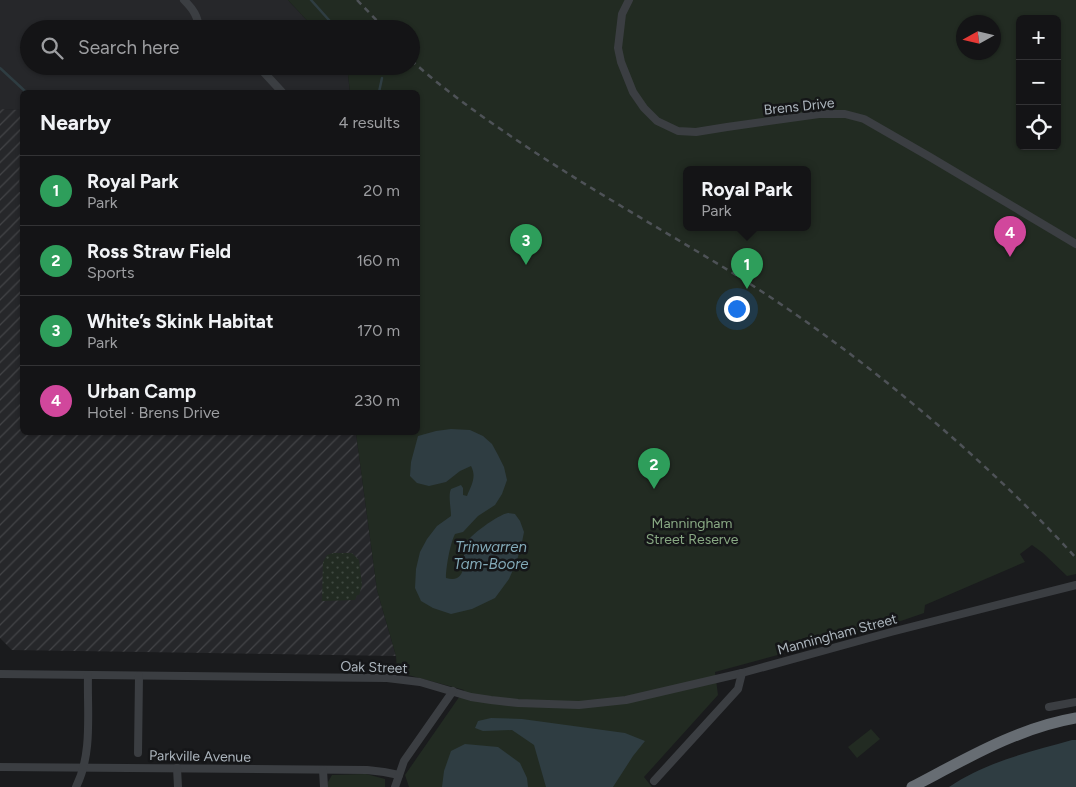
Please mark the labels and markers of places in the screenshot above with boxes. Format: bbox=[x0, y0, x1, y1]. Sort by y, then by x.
pin: 4 bbox=[994, 216, 1026, 257]
pin: 3 bbox=[510, 224, 542, 265]
pin: 1 bbox=[731, 248, 763, 289]
pin: 2 bbox=[638, 448, 670, 489]

